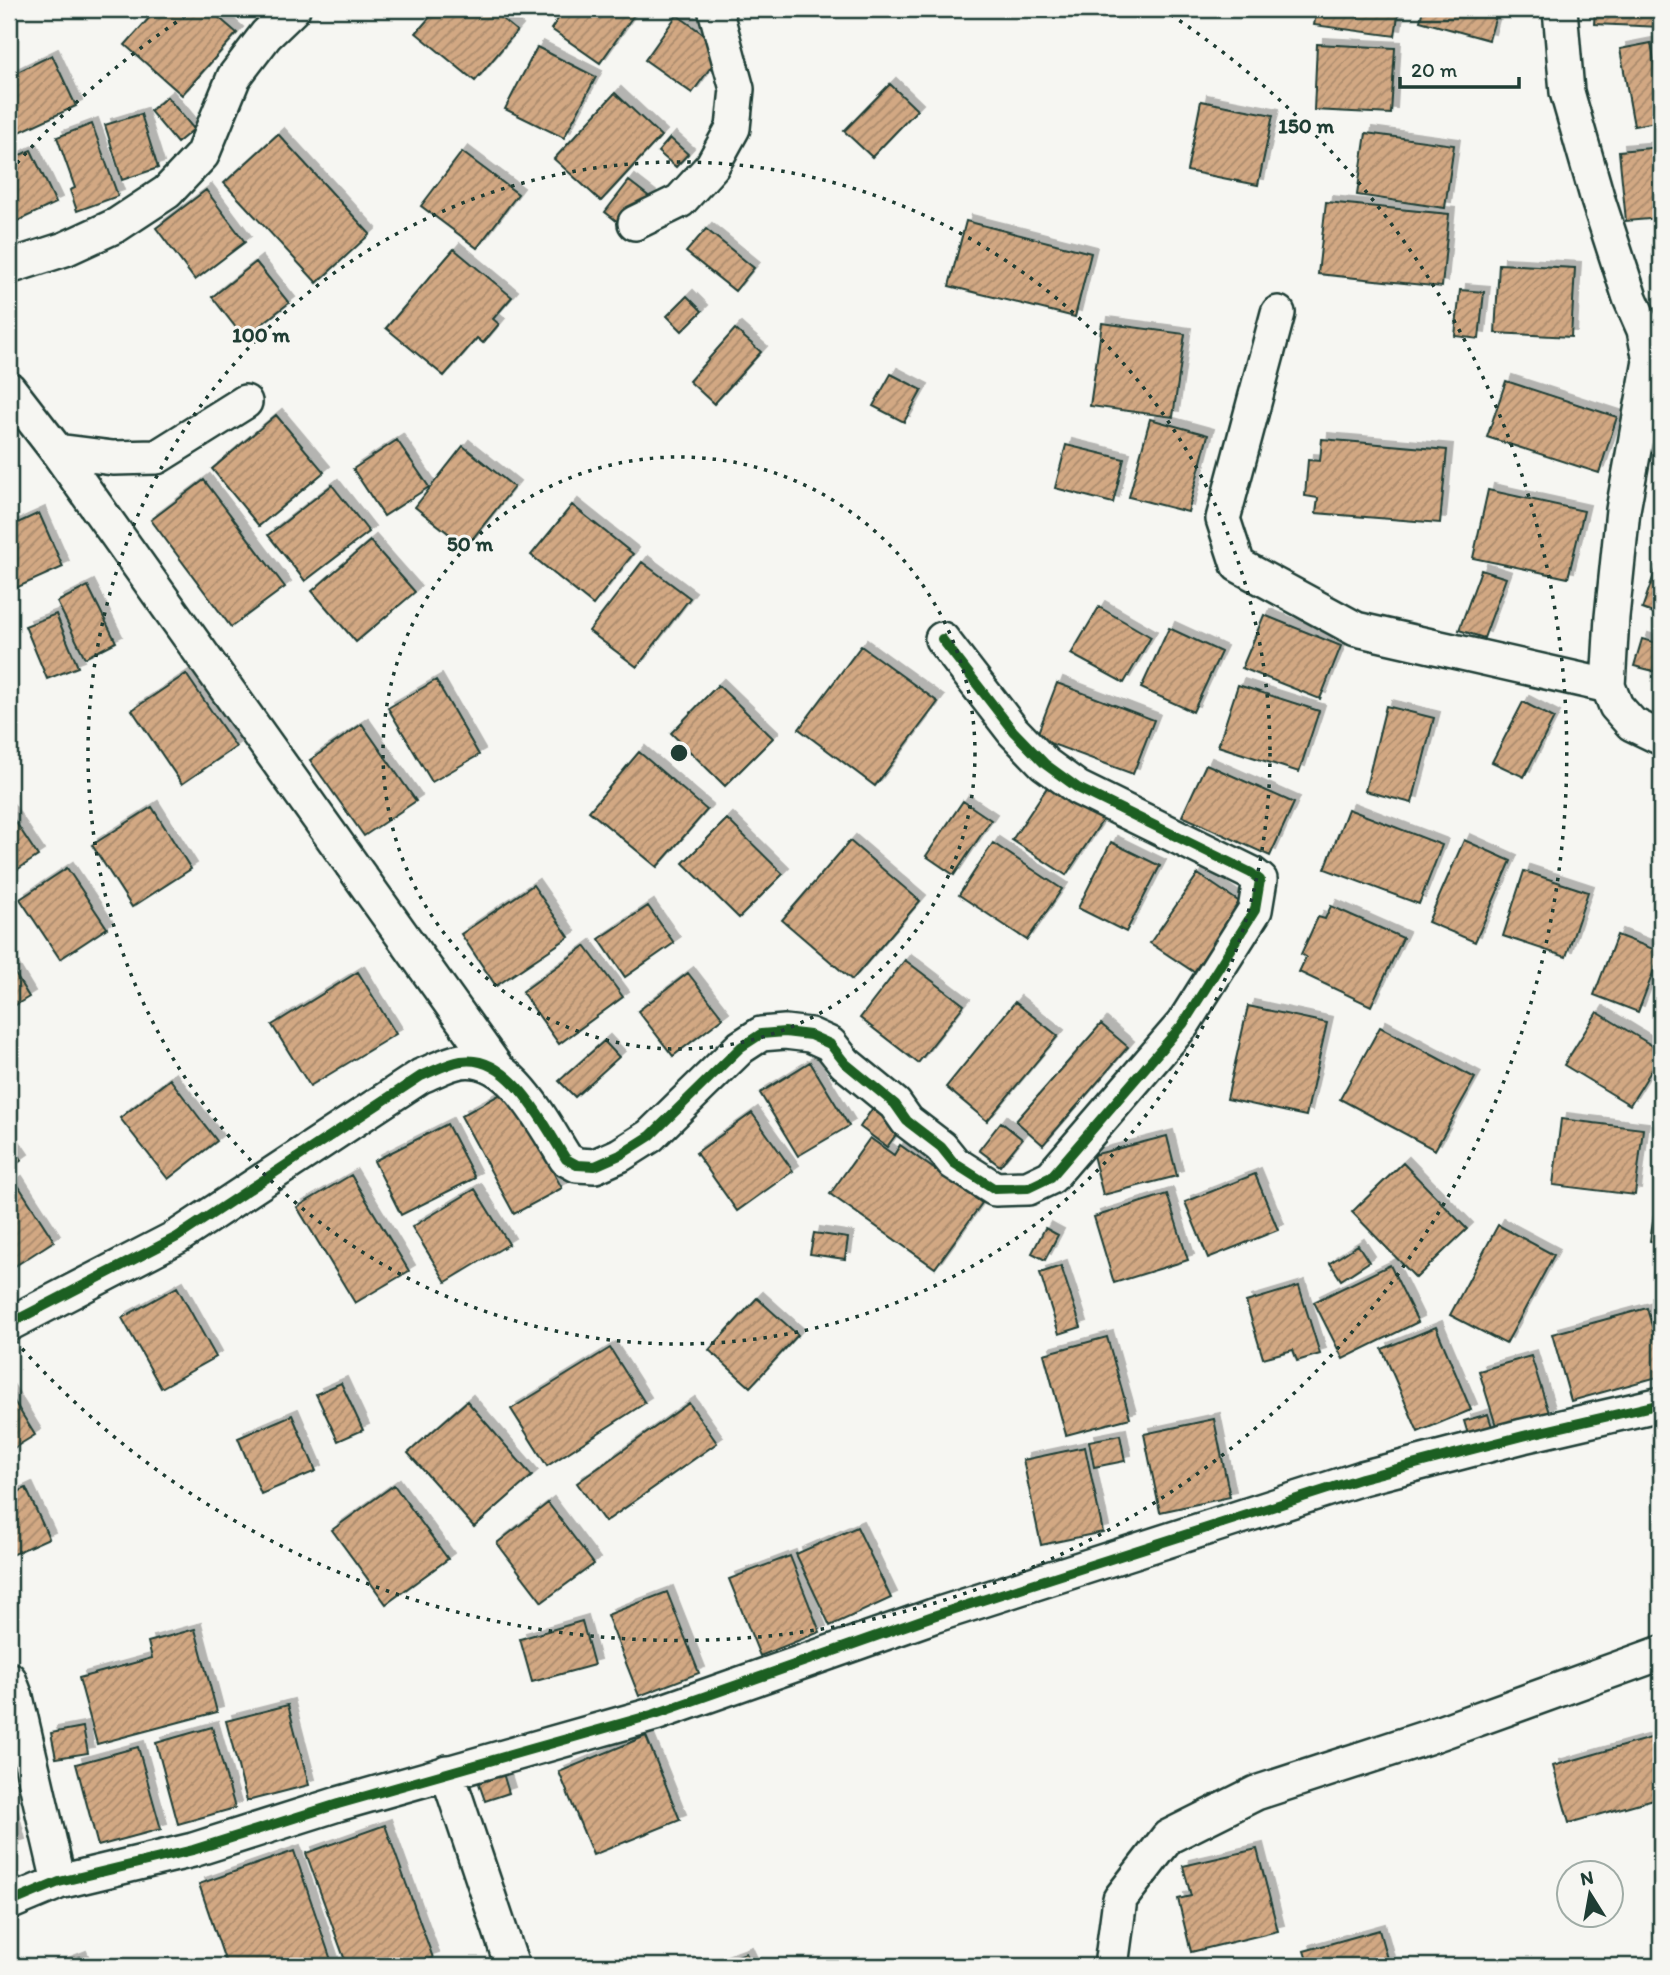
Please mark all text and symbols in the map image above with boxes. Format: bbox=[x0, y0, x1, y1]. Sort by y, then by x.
scale bar bbox=[1400, 46, 1520, 90]
text: 20 m bbox=[1411, 57, 1458, 82]
text: 150 m bbox=[1278, 113, 1334, 138]
text: 100 m bbox=[232, 322, 290, 347]
text: 50 m bbox=[447, 531, 494, 556]
centre of rings bbox=[667, 741, 691, 765]
north arrow bbox=[1554, 1860, 1624, 1930]
text: N bbox=[1578, 1865, 1595, 1890]

